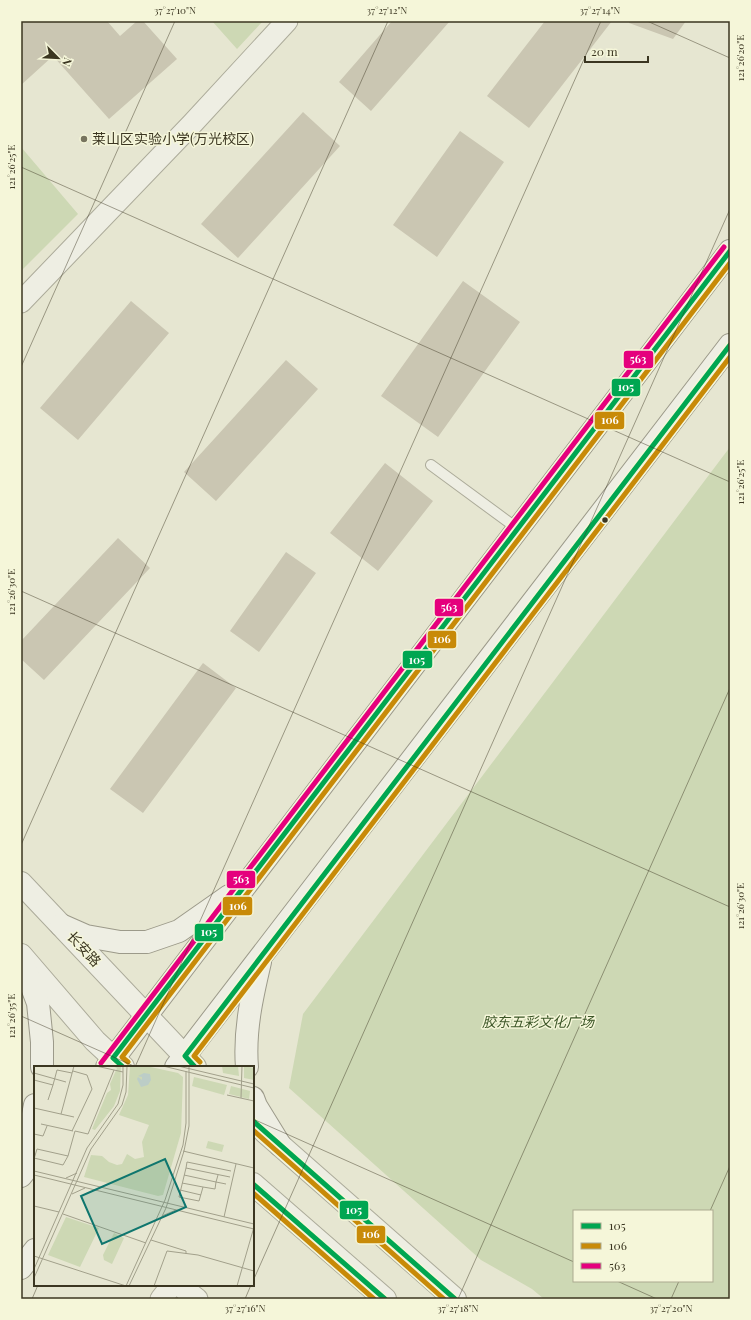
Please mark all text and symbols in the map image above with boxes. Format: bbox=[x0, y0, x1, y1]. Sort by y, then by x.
text: 37°27'10"N bbox=[154, 3, 196, 17]
text: 37°27'12"N bbox=[367, 3, 407, 17]
text: 37°27'14"N bbox=[580, 3, 620, 17]
text: 121°26'20"E bbox=[733, 35, 747, 81]
north arrow bbox=[38, 38, 78, 78]
scale bar bbox=[585, 38, 648, 64]
text: 20 m bbox=[591, 43, 618, 59]
text: N bbox=[59, 56, 76, 69]
place label: 莱山区实验小学(万光校区) bbox=[92, 129, 254, 148]
marker: 莱山区实验小学(万光校区) bbox=[79, 134, 89, 144]
text: 121°26'25"E bbox=[4, 145, 18, 189]
line badge: 563 bbox=[623, 350, 654, 369]
text: 563 bbox=[630, 351, 646, 366]
line badge: 105 bbox=[611, 378, 641, 397]
text: 105 bbox=[618, 379, 634, 394]
line badge: 106 bbox=[594, 411, 625, 430]
text: 106 bbox=[601, 412, 619, 427]
text: 121°26'25"E bbox=[733, 460, 747, 504]
unlabelled marker bbox=[600, 515, 610, 525]
text: 121°26'30"E bbox=[4, 569, 18, 615]
line badge: 563 bbox=[434, 598, 464, 617]
text: 563 bbox=[441, 599, 457, 614]
line badge: 106 bbox=[427, 630, 457, 649]
text: 106 bbox=[433, 631, 451, 646]
line badge: 105 bbox=[402, 650, 433, 669]
text: 105 bbox=[409, 652, 425, 667]
line badge: 563 bbox=[226, 870, 256, 889]
text: 563 bbox=[233, 871, 249, 886]
text: 121°26'30"E bbox=[733, 883, 747, 929]
line badge: 106 bbox=[222, 896, 253, 916]
text: 106 bbox=[229, 898, 247, 913]
line badge: 105 bbox=[194, 923, 224, 942]
text: 105 bbox=[201, 924, 217, 939]
street label: 长安路 bbox=[63, 927, 106, 970]
text: 121°26'35"E bbox=[4, 994, 18, 1038]
park label: 胶东五彩文化广场 bbox=[482, 1012, 595, 1031]
inset map bbox=[34, 1066, 254, 1286]
line badge: 105 bbox=[339, 1200, 369, 1220]
text: 105 bbox=[346, 1202, 362, 1217]
legend bbox=[573, 1210, 713, 1282]
text: 105 bbox=[609, 1217, 626, 1233]
line badge: 106 bbox=[356, 1225, 386, 1244]
text: 106 bbox=[362, 1226, 380, 1241]
text: 106 bbox=[609, 1237, 627, 1253]
text: 563 bbox=[609, 1257, 626, 1273]
text: 37°27'16"N bbox=[224, 1301, 266, 1315]
text: 37°27'18"N bbox=[437, 1301, 479, 1315]
text: 37°27'20"N bbox=[649, 1301, 693, 1315]

